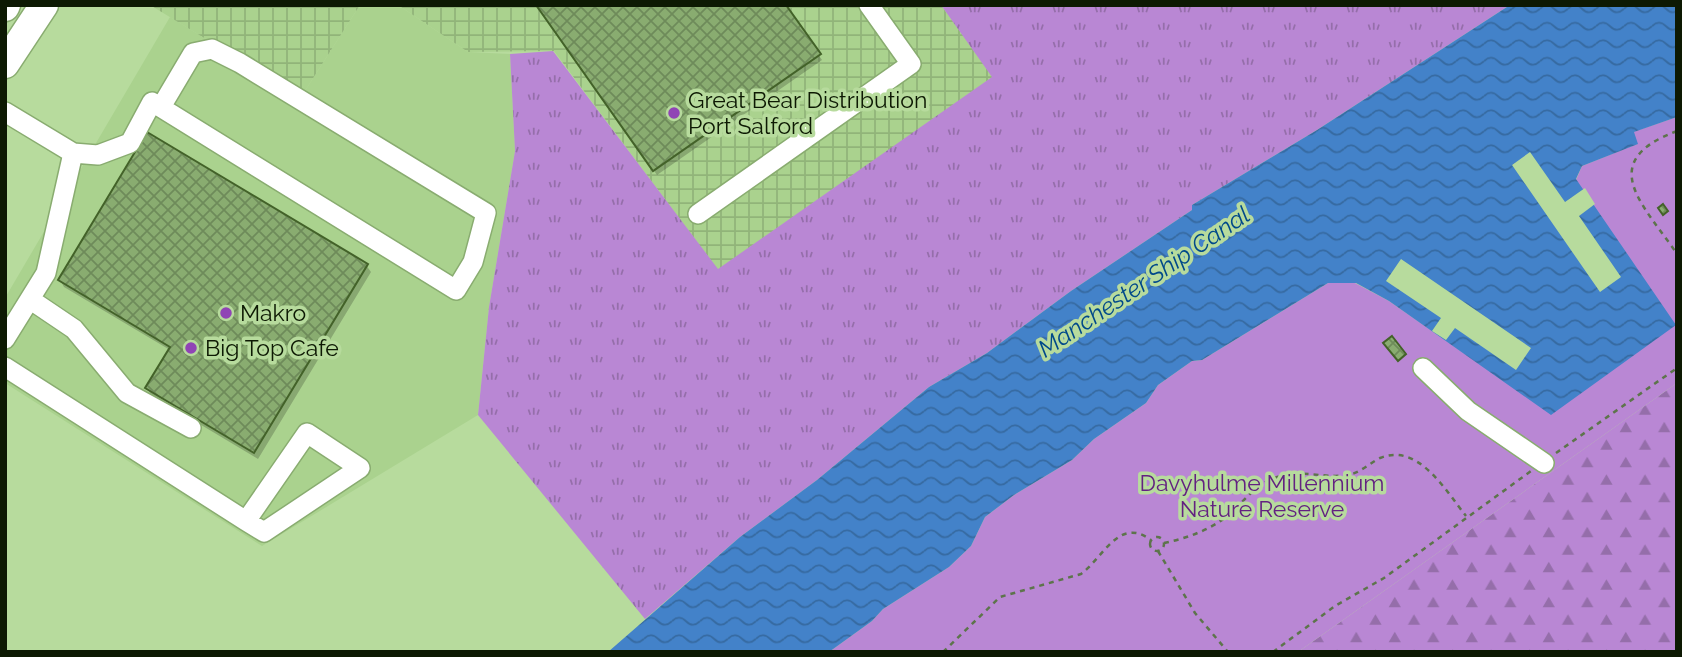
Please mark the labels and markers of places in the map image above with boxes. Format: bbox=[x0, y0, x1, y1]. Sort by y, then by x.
place label: Great Bear Distribution Port Salford bbox=[688, 86, 927, 139]
marker: Great Bear Distribution Port Salford bbox=[666, 105, 682, 121]
place label: Makro bbox=[240, 299, 306, 326]
marker: Makro bbox=[218, 305, 234, 321]
place label: Big Top Cafe bbox=[205, 334, 339, 361]
marker: Big Top Cafe bbox=[183, 340, 199, 356]

